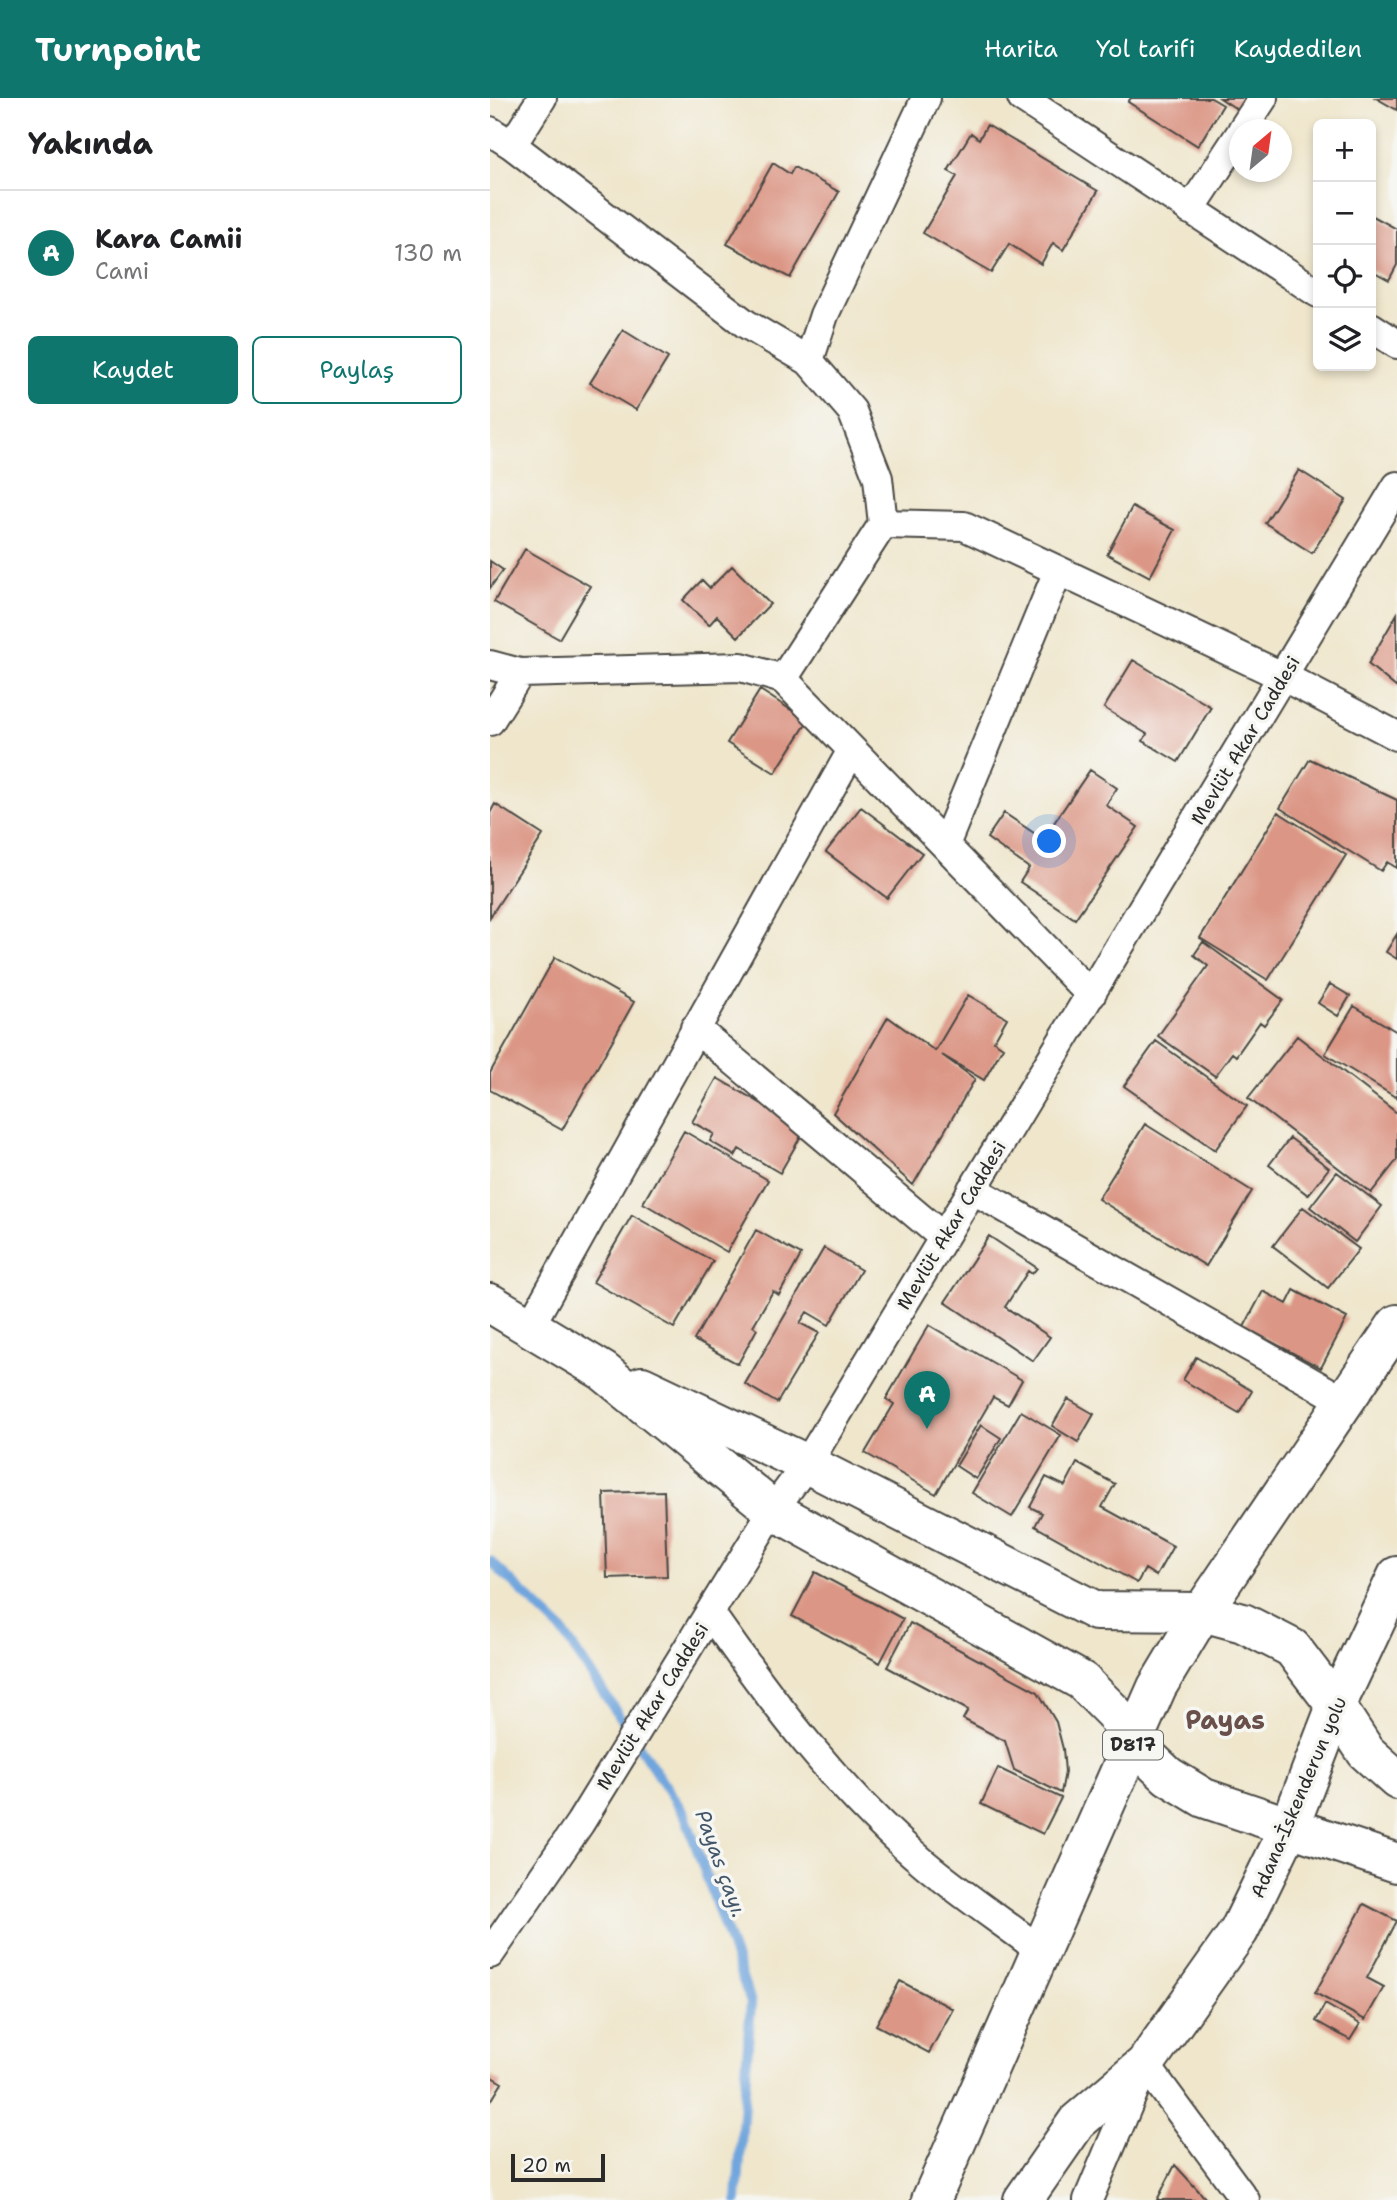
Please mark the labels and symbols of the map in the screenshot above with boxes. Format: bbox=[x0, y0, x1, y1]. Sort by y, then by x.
north arrow bbox=[1229, 119, 1292, 182]
street label: Mevlüt Akar Caddesi bbox=[1185, 651, 1306, 829]
your location bbox=[1032, 824, 1066, 858]
street label: Mevlüt Akar Caddesi bbox=[891, 1136, 1012, 1314]
pin: A bbox=[904, 1371, 950, 1429]
street label: Mevlüt Akar Caddesi bbox=[591, 1618, 714, 1795]
street label: Adana-İskenderun yolu bbox=[1245, 1693, 1352, 1902]
district label: Payas bbox=[1185, 1702, 1265, 1737]
road number: D817 bbox=[1103, 1730, 1163, 1760]
water label: Payas çayı. bbox=[689, 1806, 753, 1922]
scale bar bbox=[511, 2151, 606, 2183]

